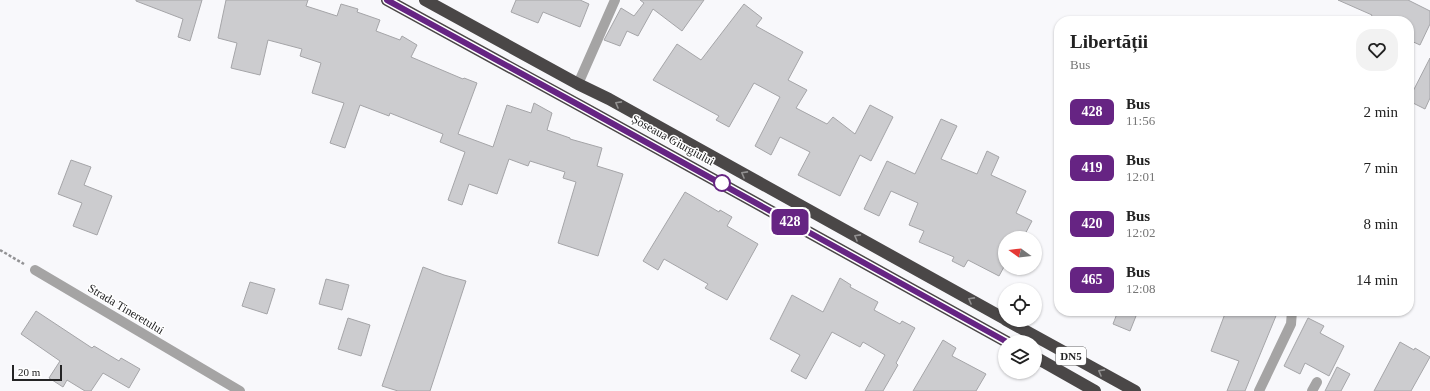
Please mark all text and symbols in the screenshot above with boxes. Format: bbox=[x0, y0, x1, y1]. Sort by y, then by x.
button: heart bbox=[1356, 29, 1398, 71]
text: Libertății bbox=[1070, 31, 1148, 52]
text: Bus bbox=[1070, 57, 1090, 72]
text: Bus bbox=[1126, 96, 1150, 112]
one-way arrow bbox=[614, 102, 622, 109]
text: 428 bbox=[1082, 104, 1103, 119]
text: 2 min bbox=[1363, 104, 1398, 120]
street label: Șoseaua Giurgiului bbox=[629, 112, 717, 169]
text: 11:56 bbox=[1126, 113, 1155, 128]
text: Bus bbox=[1126, 152, 1150, 168]
text: 419 bbox=[1082, 160, 1103, 175]
text: 7 min bbox=[1363, 160, 1398, 176]
text: 12:01 bbox=[1126, 169, 1156, 184]
one-way arrow bbox=[740, 172, 748, 179]
unlabelled marker bbox=[713, 174, 731, 192]
text: Bus bbox=[1126, 208, 1150, 224]
line badge: 428 bbox=[767, 209, 813, 235]
text: 428 bbox=[780, 214, 801, 229]
text: 420 bbox=[1082, 216, 1103, 231]
text: 8 min bbox=[1363, 216, 1398, 232]
text: 12:02 bbox=[1126, 225, 1156, 240]
north arrow bbox=[998, 231, 1042, 275]
map controls bbox=[998, 231, 1042, 379]
one-way arrow bbox=[854, 235, 861, 242]
text: Bus bbox=[1126, 264, 1150, 280]
text: 465 bbox=[1082, 272, 1103, 287]
text: 14 min bbox=[1356, 272, 1398, 288]
street label: Strada Tineretului bbox=[85, 281, 167, 338]
text: 12:08 bbox=[1126, 281, 1156, 296]
button: locate bbox=[998, 283, 1042, 327]
one-way arrow bbox=[968, 298, 975, 305]
button: layers bbox=[998, 335, 1042, 379]
road number: DN5 bbox=[1056, 347, 1086, 365]
scale bar bbox=[12, 363, 62, 382]
text: 20 m bbox=[18, 366, 40, 378]
one-way arrow bbox=[1098, 370, 1105, 377]

